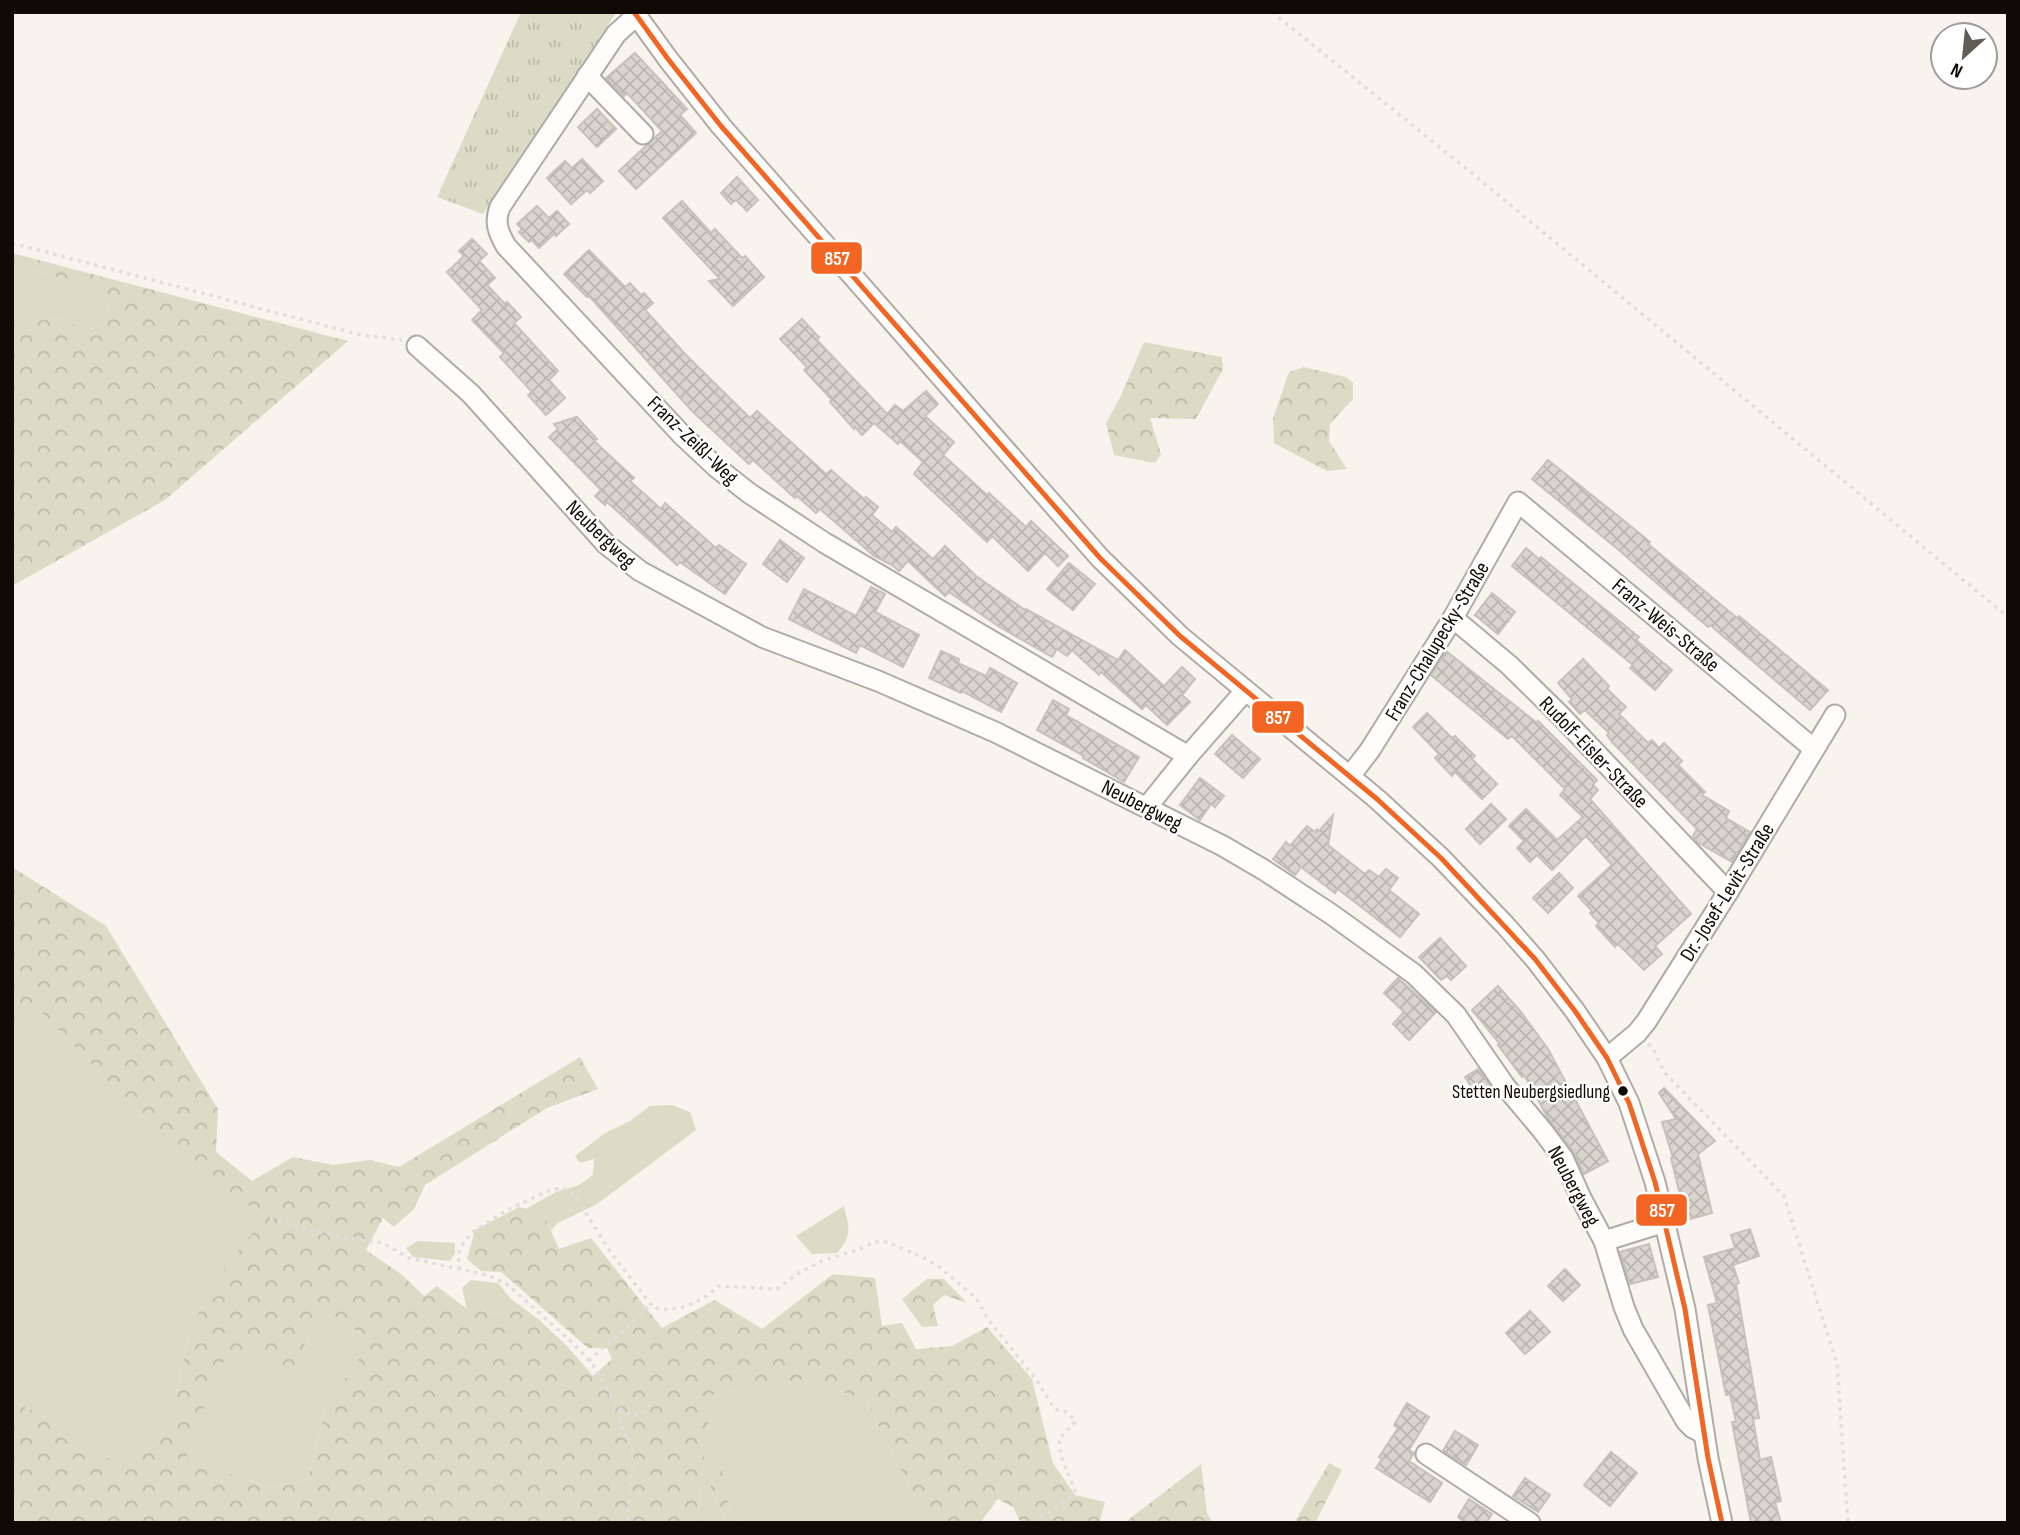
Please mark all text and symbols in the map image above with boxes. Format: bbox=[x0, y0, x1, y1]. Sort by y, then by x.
north arrow bbox=[1929, 21, 1999, 91]
text: N bbox=[1947, 57, 1967, 82]
line badge: 857 bbox=[810, 241, 863, 275]
text: 857 bbox=[824, 248, 850, 271]
street label: Franz-Zeißl-Weg bbox=[642, 391, 743, 490]
street label: Neubergweg bbox=[561, 495, 641, 574]
street label: Franz-Chalupecky-Straße bbox=[1380, 557, 1495, 725]
street label: Franz-Weis-Straße bbox=[1607, 573, 1724, 678]
street label: Rudolf-Eisler-Straße bbox=[1534, 691, 1653, 813]
line badge: 857 bbox=[1251, 700, 1305, 734]
text: 857 bbox=[1265, 707, 1291, 730]
street label: Neubergweg bbox=[1097, 774, 1186, 836]
street label: Dr.-Josef-Levit-Straße bbox=[1675, 819, 1780, 966]
place label: Stetten Neubergsiedlung bbox=[1452, 1081, 1610, 1104]
marker: Stetten Neubergsiedlung bbox=[1616, 1084, 1630, 1098]
street label: Neubergweg bbox=[1542, 1142, 1605, 1231]
line badge: 857 bbox=[1635, 1193, 1688, 1227]
text: 857 bbox=[1649, 1200, 1675, 1223]

